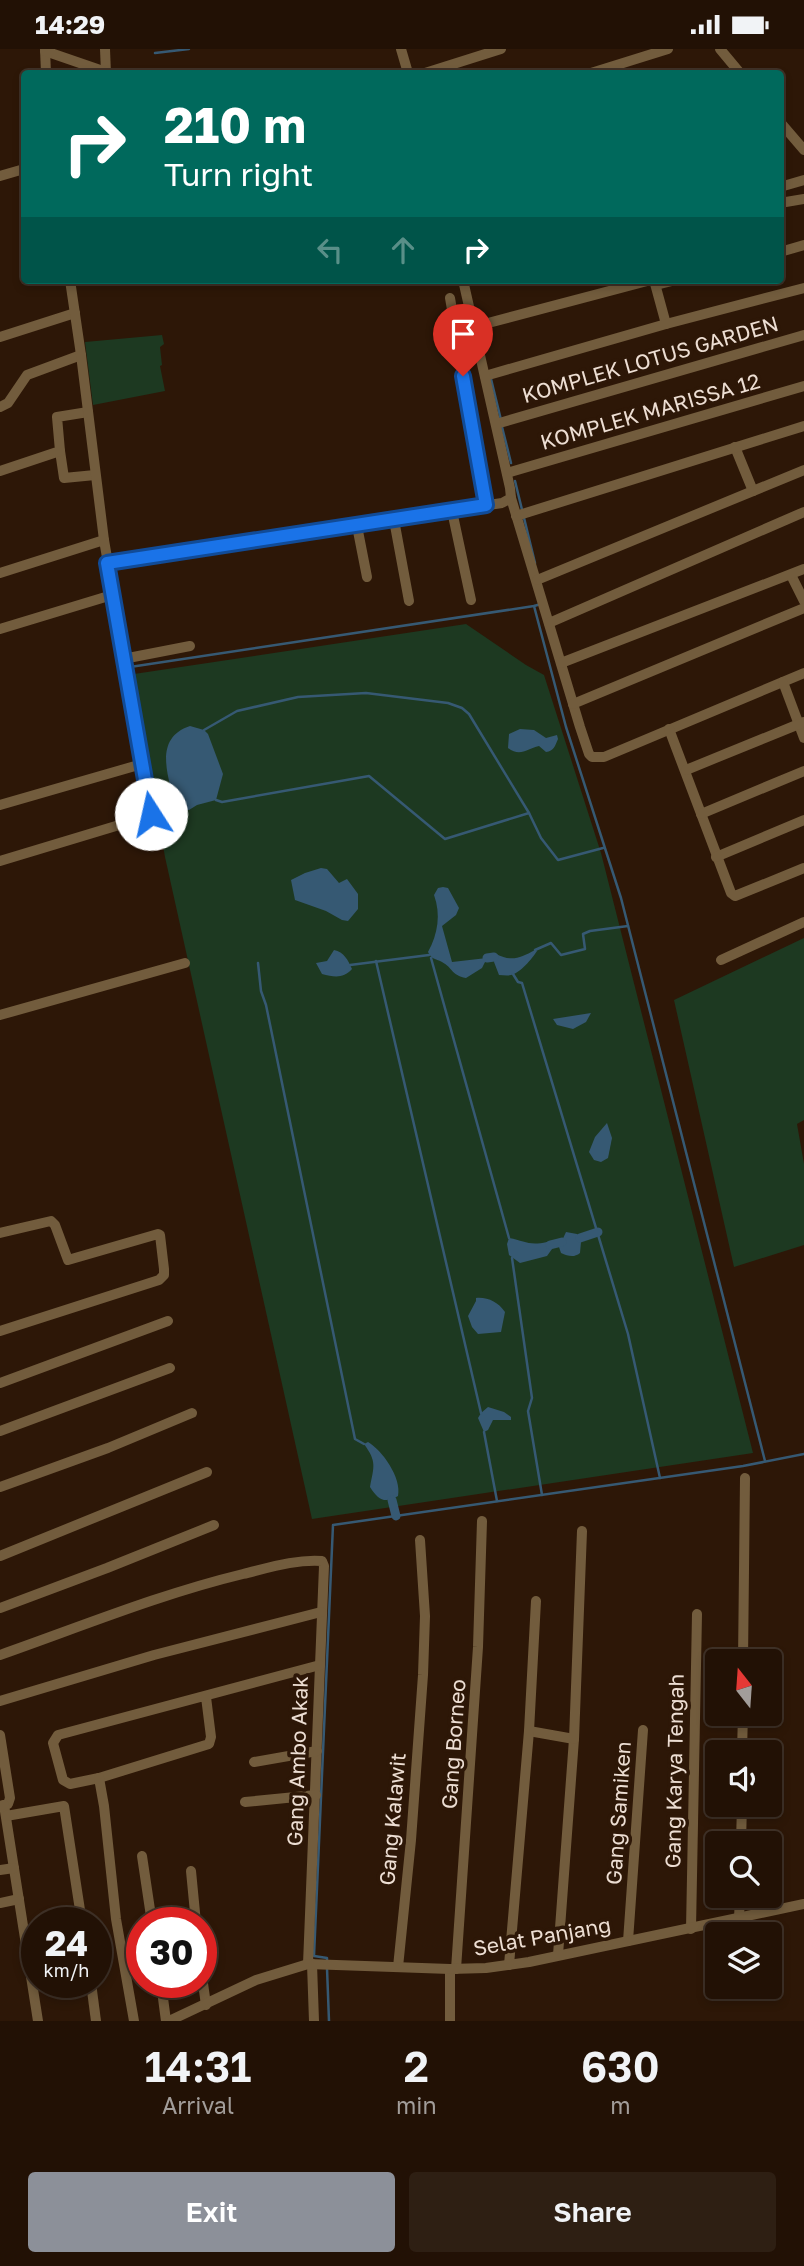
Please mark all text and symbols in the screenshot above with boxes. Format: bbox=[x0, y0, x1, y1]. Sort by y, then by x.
text: 14:29 bbox=[35, 9, 105, 40]
text: 210 m bbox=[164, 95, 306, 154]
icon: right bbox=[49, 98, 140, 189]
text: Turn right bbox=[164, 155, 313, 193]
icon: left bbox=[311, 231, 349, 269]
icon: ahead bbox=[384, 231, 422, 269]
icon: right bbox=[457, 231, 495, 269]
pin bbox=[433, 304, 493, 376]
street label: KOMPLEK LOTUS GARDEN bbox=[519, 310, 781, 408]
icon: arrive bbox=[444, 315, 482, 353]
street label: KOMPLEK MARISSA 12 bbox=[537, 367, 763, 455]
position arrow bbox=[114, 777, 188, 851]
north arrow bbox=[705, 1649, 782, 1725]
map controls bbox=[705, 1649, 782, 1999]
street label: Gang Karya Tengah bbox=[659, 1673, 689, 1869]
street label: Gang Ambo Akak bbox=[281, 1675, 313, 1847]
street label: Gang Borneo bbox=[435, 1678, 471, 1810]
street label: Gang Samiken bbox=[600, 1740, 636, 1886]
button: sound bbox=[705, 1740, 782, 1817]
street label: Gang Kalawit bbox=[373, 1751, 411, 1887]
button: search bbox=[705, 1831, 782, 1908]
speed limit sign: 30 bbox=[126, 1907, 217, 1998]
street label: Selat Panjang bbox=[471, 1911, 613, 1961]
text: 24 bbox=[45, 1922, 88, 1964]
button: layers bbox=[705, 1922, 782, 1999]
text: km/h bbox=[44, 1959, 89, 1981]
text: 14:31 bbox=[144, 2041, 252, 2091]
text: 2 bbox=[404, 2041, 429, 2091]
text: 630 bbox=[581, 2041, 660, 2091]
text: Arrival bbox=[162, 2091, 234, 2119]
text: min bbox=[396, 2091, 437, 2119]
text: m bbox=[610, 2091, 630, 2119]
button: Exit bbox=[28, 2172, 395, 2252]
button: Share bbox=[409, 2172, 776, 2252]

